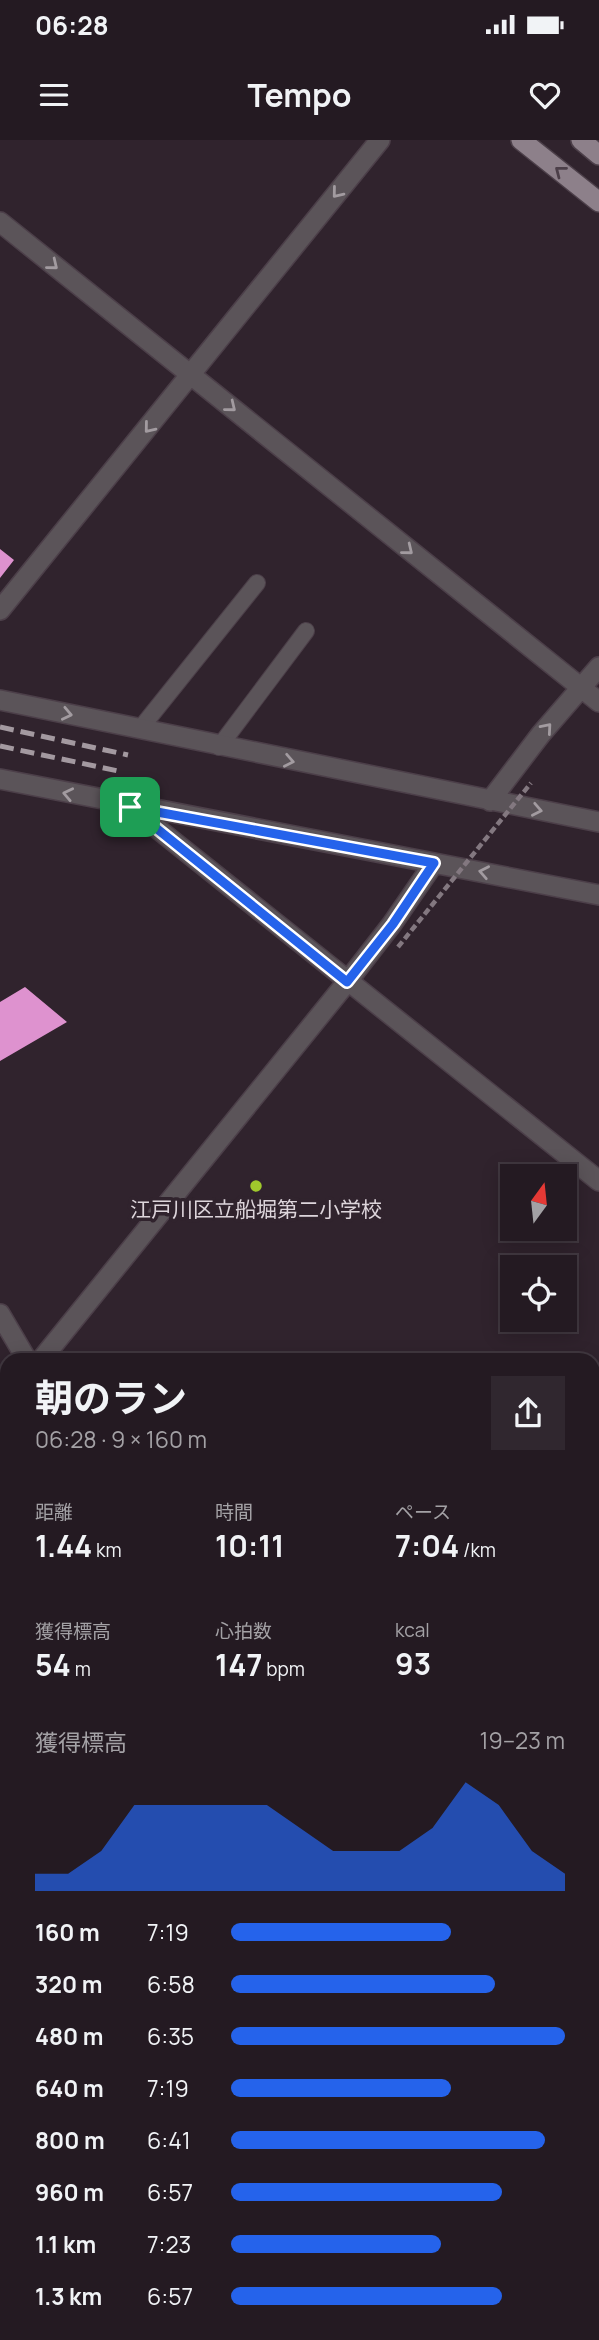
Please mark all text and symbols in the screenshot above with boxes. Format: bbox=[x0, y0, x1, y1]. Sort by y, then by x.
text: 06:28 bbox=[35, 7, 109, 43]
text: Tempo bbox=[248, 73, 351, 117]
icon: menu bbox=[35, 76, 73, 114]
icon: heart bbox=[526, 76, 564, 114]
one-way arrow bbox=[555, 167, 568, 179]
one-way arrow bbox=[333, 185, 345, 198]
one-way arrow bbox=[45, 257, 58, 269]
one-way arrow bbox=[223, 399, 235, 412]
one-way arrow bbox=[145, 420, 157, 433]
one-way arrow bbox=[401, 541, 413, 554]
one-way arrow bbox=[61, 706, 73, 721]
one-way arrow bbox=[539, 723, 551, 736]
one-way arrow bbox=[283, 753, 295, 768]
pin bbox=[100, 777, 160, 837]
one-way arrow bbox=[62, 787, 74, 802]
icon: arrive bbox=[111, 788, 149, 826]
one-way arrow bbox=[531, 802, 543, 817]
one-way arrow bbox=[478, 866, 490, 881]
north arrow bbox=[500, 1164, 578, 1241]
map controls bbox=[500, 1164, 577, 1332]
marker: 江戸川区立船堀第二小学校 bbox=[248, 1178, 264, 1194]
place label: 江戸川区立船堀第二小学校 bbox=[130, 1195, 382, 1223]
button: locate bbox=[500, 1255, 577, 1332]
text: 朝のラン bbox=[35, 1371, 187, 1423]
button: share bbox=[491, 1376, 565, 1450]
text: 06:28 · 9 × 160 m bbox=[35, 1423, 207, 1455]
text: 距離 bbox=[35, 1499, 73, 1525]
text: 時間 bbox=[215, 1499, 253, 1525]
text: ペース bbox=[395, 1499, 451, 1525]
text: 1.44 bbox=[35, 1525, 92, 1566]
text: 10:11 bbox=[215, 1525, 284, 1566]
text: 7:04 bbox=[395, 1525, 459, 1566]
text: km bbox=[92, 1537, 122, 1563]
text: /km bbox=[459, 1537, 496, 1563]
text: kcal bbox=[395, 1617, 430, 1643]
text: 獲得標高 bbox=[35, 1618, 111, 1644]
text: 心拍数 bbox=[215, 1618, 272, 1644]
text: 93 bbox=[395, 1643, 431, 1684]
text: 54 bbox=[35, 1644, 71, 1685]
text: 147 bbox=[215, 1644, 262, 1685]
text: m bbox=[71, 1656, 91, 1682]
text: bpm bbox=[262, 1656, 305, 1682]
text: 19–23 m bbox=[479, 1724, 565, 1756]
text: 獲得標高 bbox=[35, 1726, 127, 1758]
text: 160 m bbox=[35, 1916, 100, 1948]
text: 7:19 bbox=[147, 1916, 189, 1948]
text: 320 m bbox=[35, 1968, 102, 2000]
text: 6:58 bbox=[147, 1968, 195, 2000]
text: 480 m bbox=[35, 2020, 104, 2052]
text: 6:35 bbox=[147, 2020, 194, 2052]
text: 640 m bbox=[35, 2072, 104, 2104]
text: 7:19 bbox=[147, 2072, 189, 2104]
text: 800 m bbox=[35, 2124, 105, 2156]
text: 6:41 bbox=[147, 2124, 191, 2156]
text: 960 m bbox=[35, 2176, 104, 2208]
text: 6:57 bbox=[147, 2176, 193, 2208]
text: 1.1 km bbox=[35, 2228, 96, 2260]
text: 7:23 bbox=[147, 2228, 191, 2260]
text: 1.3 km bbox=[35, 2280, 102, 2312]
text: 6:57 bbox=[147, 2280, 193, 2312]

